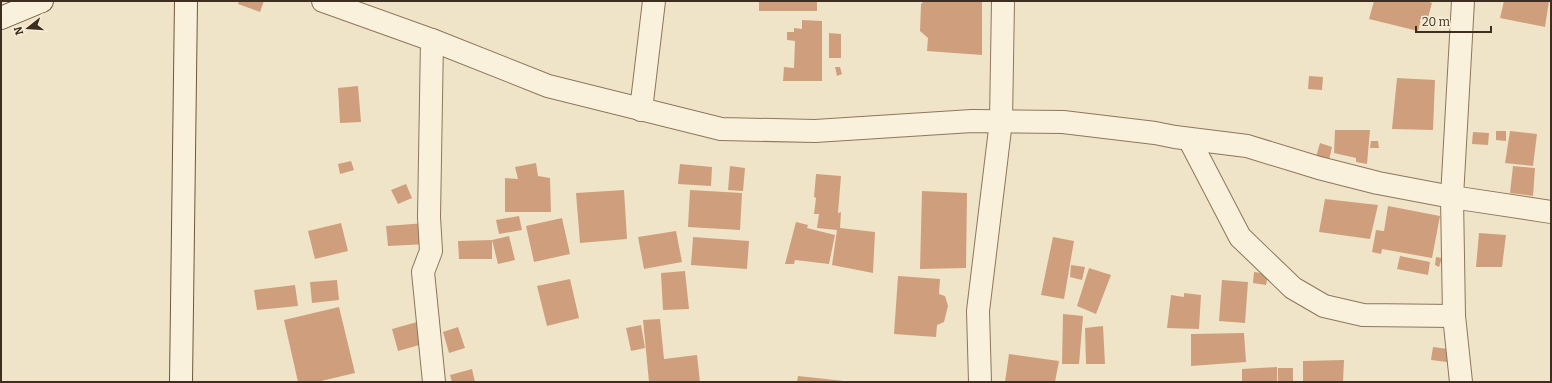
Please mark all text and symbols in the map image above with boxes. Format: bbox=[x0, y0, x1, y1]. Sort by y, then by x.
north arrow bbox=[8, 8, 48, 48]
scale bar bbox=[1416, 8, 1491, 34]
text: 20 m bbox=[1422, 15, 1451, 29]
text: N bbox=[11, 24, 26, 37]

